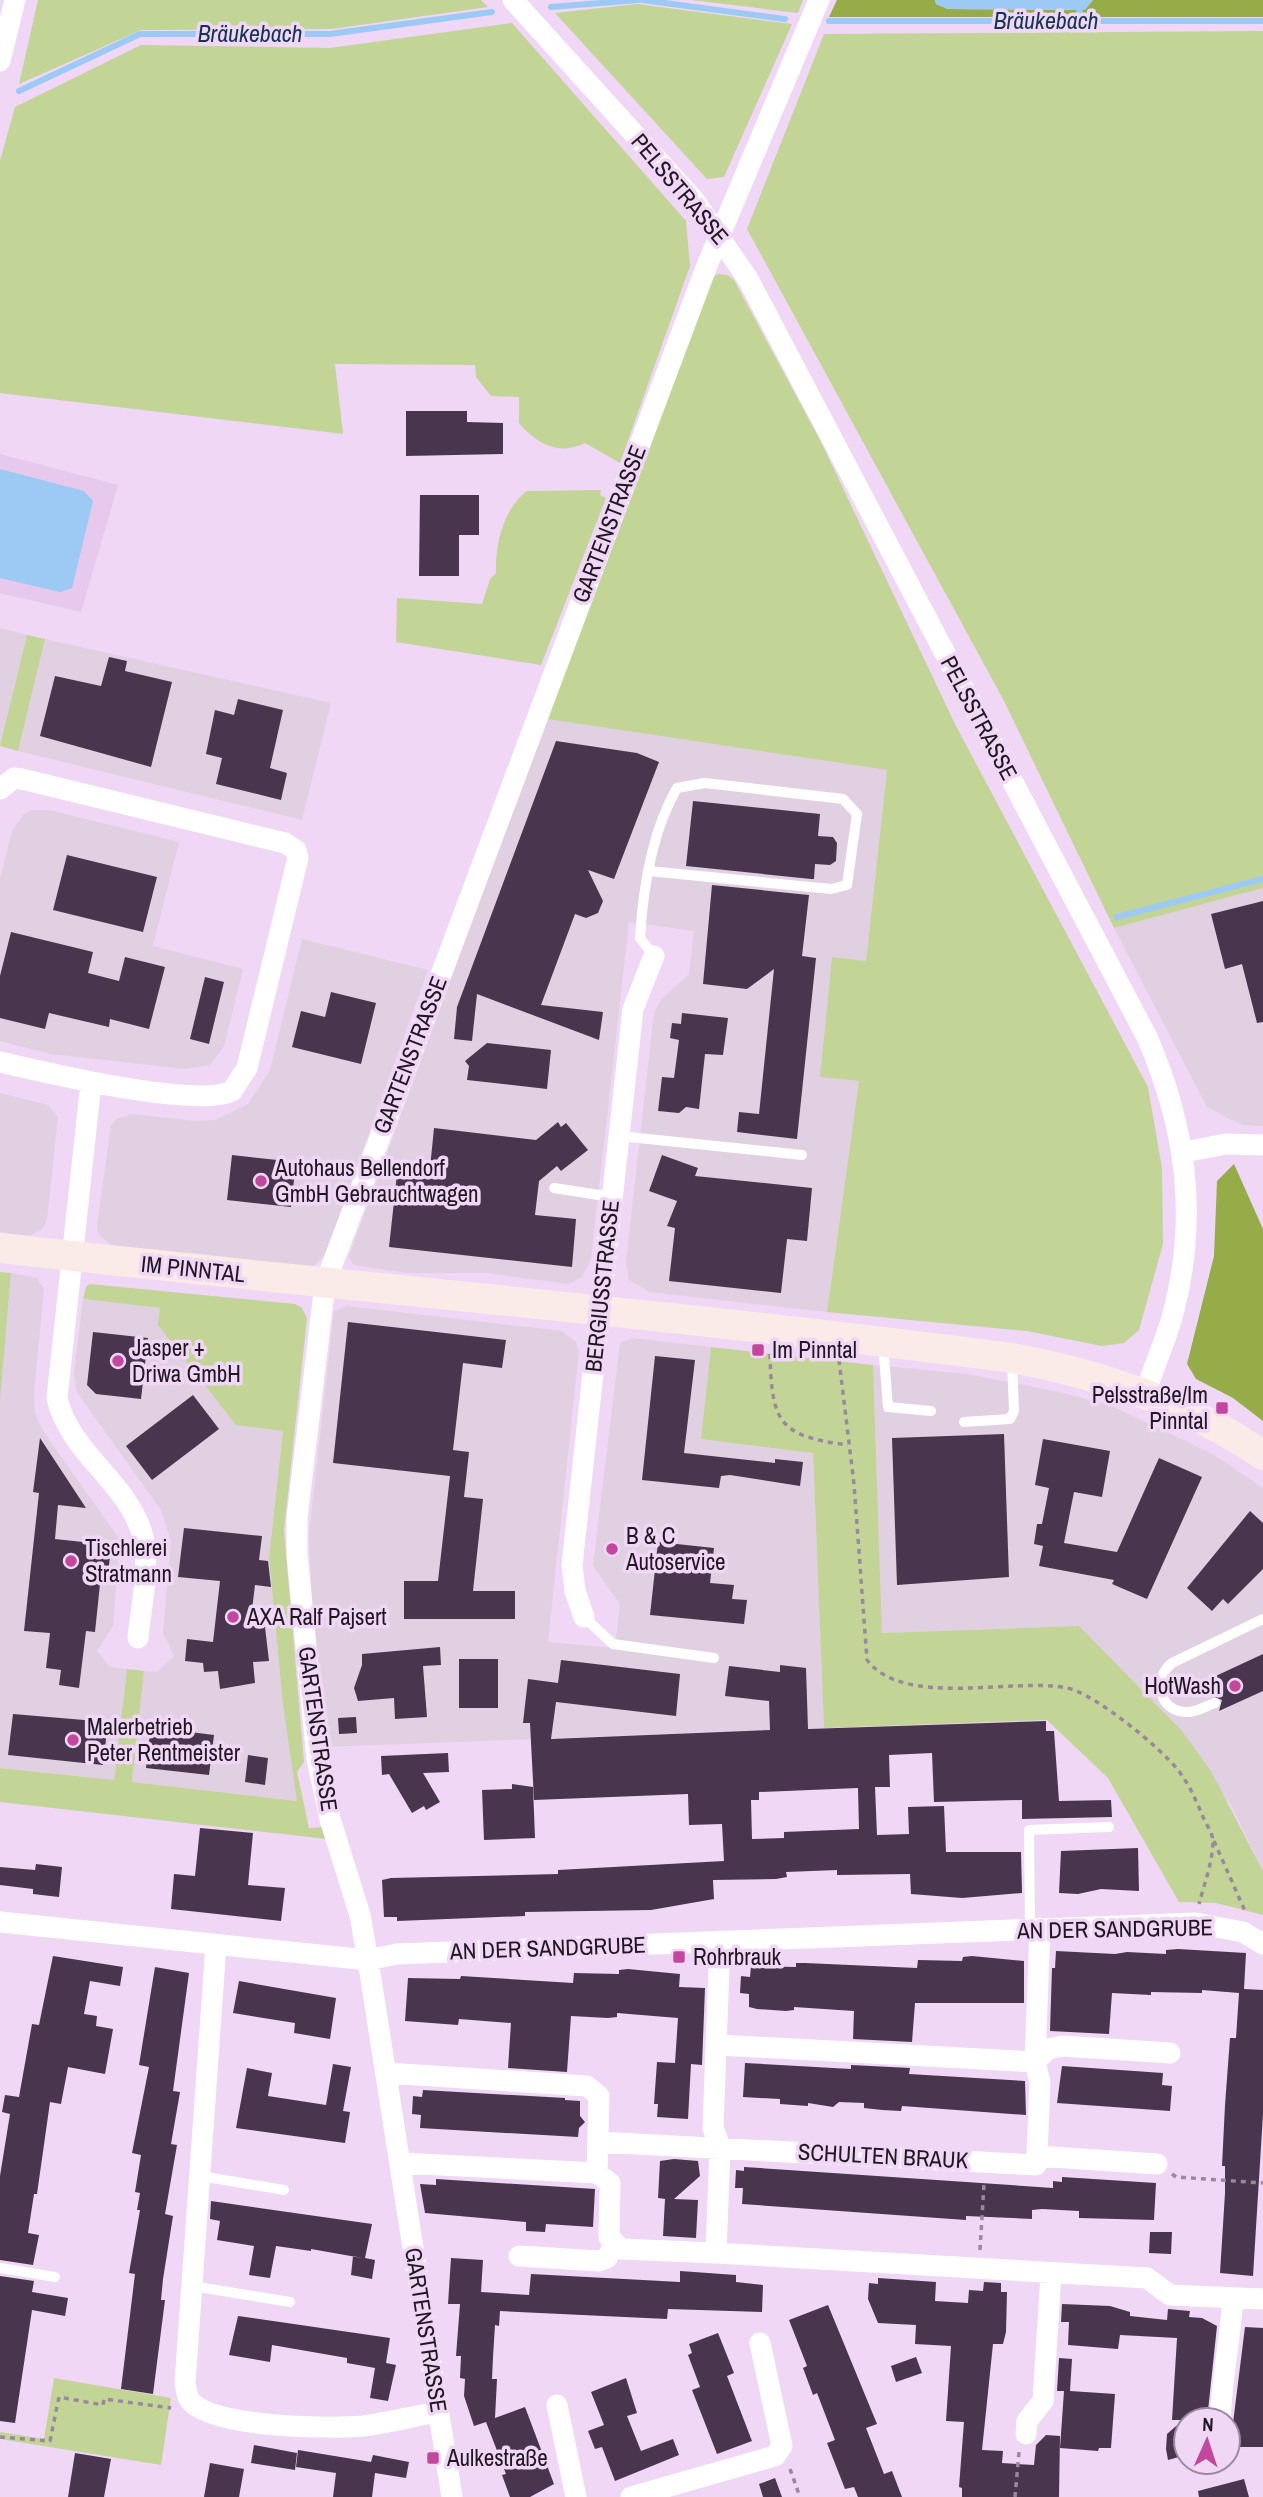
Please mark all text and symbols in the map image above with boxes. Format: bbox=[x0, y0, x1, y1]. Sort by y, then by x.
water label: Bräukebach bbox=[993, 4, 1099, 36]
water label: Bräukebach bbox=[197, 17, 303, 49]
street label: PELSSTRASSE bbox=[625, 127, 736, 251]
street label: GARTENSTRASSE bbox=[564, 441, 653, 607]
street label: PELSSTRASSE bbox=[934, 650, 1025, 785]
street label: GARTENSTRASSE bbox=[365, 972, 454, 1138]
place label: Autohaus Bellendorf GmbH Gebrauchtwagen bbox=[274, 1152, 478, 1209]
marker: Autohaus Bellendorf GmbH Gebrauchtwagen bbox=[253, 1173, 269, 1189]
street label: BERGIUSSTRASSE bbox=[577, 1198, 626, 1374]
street label: IM PINNTAL bbox=[139, 1248, 247, 1289]
place label: Jasper + Driwa GmbH bbox=[132, 1332, 241, 1389]
place label: Im Pinntal bbox=[772, 1334, 857, 1365]
marker: Im Pinntal bbox=[750, 1342, 766, 1358]
marker: Jasper + Driwa GmbH bbox=[110, 1353, 126, 1369]
place label: Pelsstraße/Im Pinntal bbox=[1092, 1379, 1208, 1436]
marker: Pelsstraße/Im Pinntal bbox=[1214, 1400, 1230, 1416]
place label: B & C Autoservice bbox=[625, 1520, 726, 1577]
place label: Tischlerei Stratmann bbox=[85, 1532, 172, 1589]
marker: B & C Autoservice bbox=[604, 1541, 620, 1557]
marker: Tischlerei Stratmann bbox=[63, 1553, 79, 1569]
place label: AXA Ralf Pajsert bbox=[246, 1601, 386, 1632]
marker: AXA Ralf Pajsert bbox=[225, 1609, 241, 1625]
street label: GARTENSTRASSE bbox=[292, 1644, 345, 1813]
place label: HotWash bbox=[1144, 1670, 1221, 1701]
marker: HotWash bbox=[1227, 1678, 1243, 1694]
place label: Malerbetrieb Peter Rentmeister bbox=[87, 1711, 241, 1768]
marker: Malerbetrieb Peter Rentmeister bbox=[65, 1732, 81, 1748]
street label: AN DER SANDGRUBE bbox=[1016, 1911, 1213, 1946]
street label: AN DER SANDGRUBE bbox=[449, 1929, 646, 1966]
place label: Rohrbrauk bbox=[693, 1941, 782, 1972]
marker: Rohrbrauk bbox=[671, 1949, 687, 1965]
street label: SCHULTEN BRAUK bbox=[797, 2136, 969, 2175]
street label: GARTENSTRASSE bbox=[398, 2245, 455, 2414]
north arrow bbox=[1172, 2406, 1242, 2476]
text: N bbox=[1202, 2411, 1214, 2437]
place label: Aulkestraße bbox=[446, 2442, 548, 2473]
marker: Aulkestraße bbox=[425, 2450, 441, 2466]

